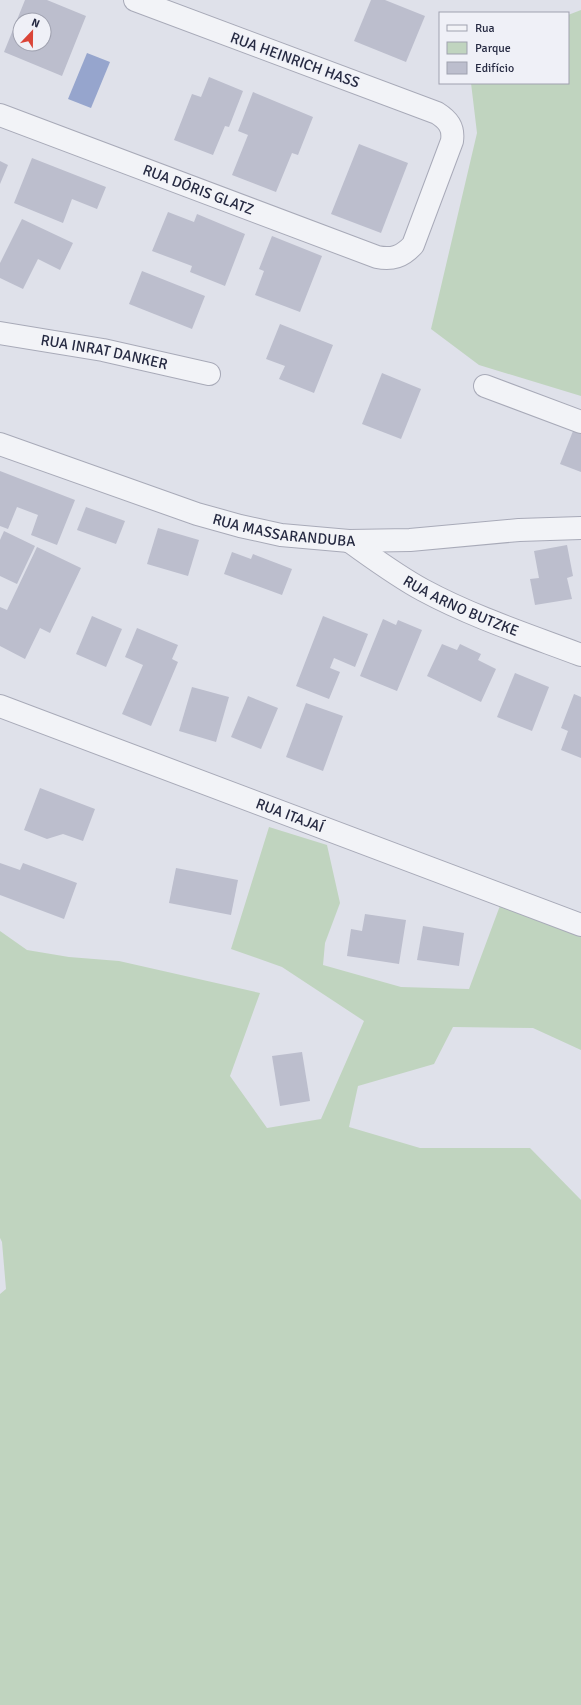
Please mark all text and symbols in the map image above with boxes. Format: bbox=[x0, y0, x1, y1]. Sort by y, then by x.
north arrow bbox=[12, 12, 52, 52]
legend bbox=[439, 12, 569, 84]
text: N bbox=[30, 16, 42, 31]
text: Rua bbox=[475, 21, 495, 36]
street label: RUA HEINRICH HASS bbox=[228, 28, 362, 92]
text: Parque bbox=[475, 41, 511, 56]
text: Edifício bbox=[475, 61, 514, 76]
street label: RUA DÓRIS GLATZ bbox=[140, 161, 256, 219]
street label: RUA INRAT DANKER bbox=[39, 331, 169, 373]
street label: RUA MASSARANDUBA bbox=[211, 510, 356, 550]
street label: RUA ARNO BUTZKE bbox=[400, 572, 521, 640]
street label: RUA ITAJAÍ bbox=[253, 794, 328, 837]

